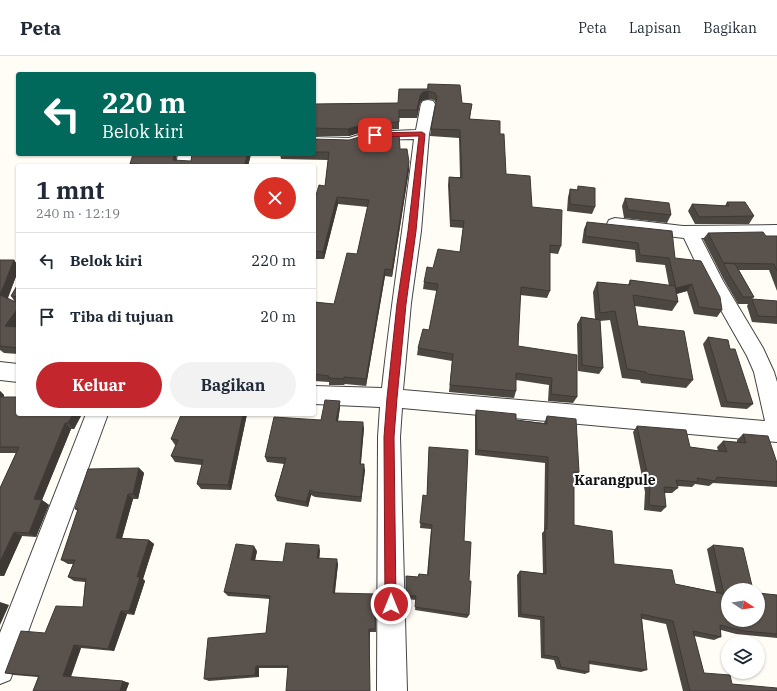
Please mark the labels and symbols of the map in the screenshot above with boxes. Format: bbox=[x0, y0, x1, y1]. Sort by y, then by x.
pin bbox=[358, 118, 392, 152]
district label: Karangpule bbox=[574, 471, 656, 489]
position arrow bbox=[370, 583, 412, 625]
north arrow bbox=[721, 583, 765, 627]

